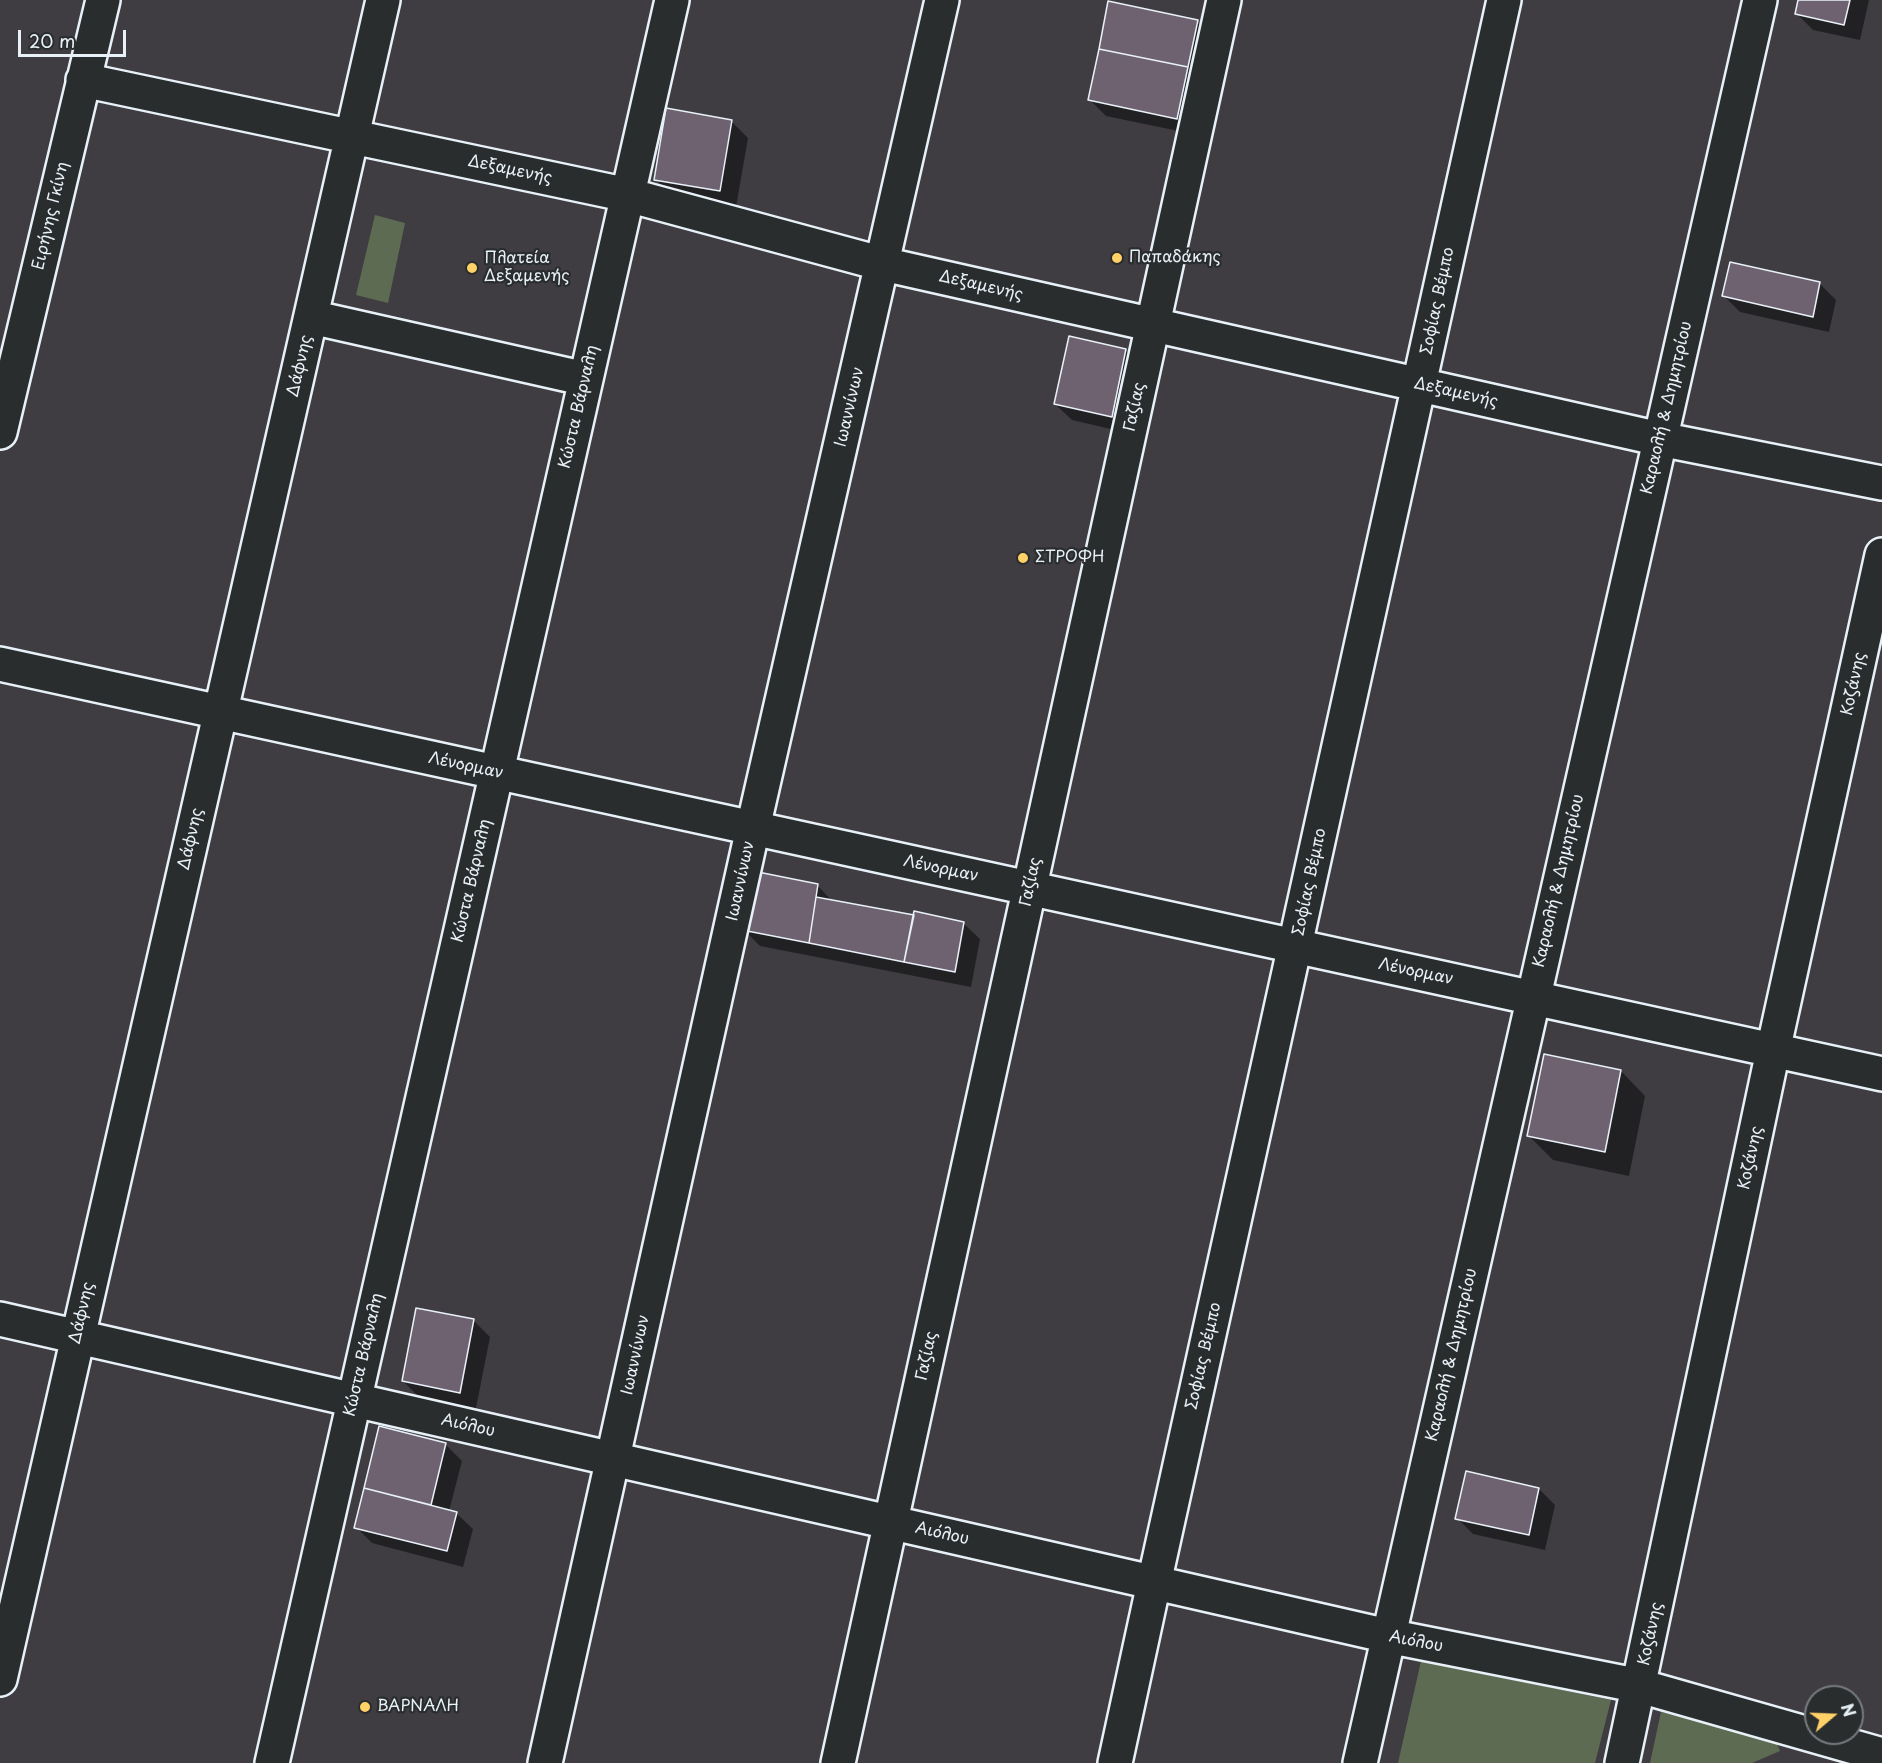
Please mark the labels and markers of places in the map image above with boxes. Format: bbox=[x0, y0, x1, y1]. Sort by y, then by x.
place label: Παπαδάκης bbox=[1129, 248, 1221, 268]
place label: Πλατεία Δεξαμενής bbox=[484, 249, 570, 287]
marker: Παπαδάκης bbox=[1110, 251, 1124, 265]
marker: Πλατεία Δεξαμενής bbox=[465, 261, 479, 275]
place label: ΣΤΡΟΦΗ bbox=[1035, 548, 1105, 568]
marker: ΣΤΡΟΦΗ bbox=[1016, 551, 1030, 565]
place label: ΒΑΡΝΑΛΗ bbox=[377, 1697, 459, 1717]
marker: ΒΑΡΝΑΛΗ bbox=[358, 1700, 372, 1714]

